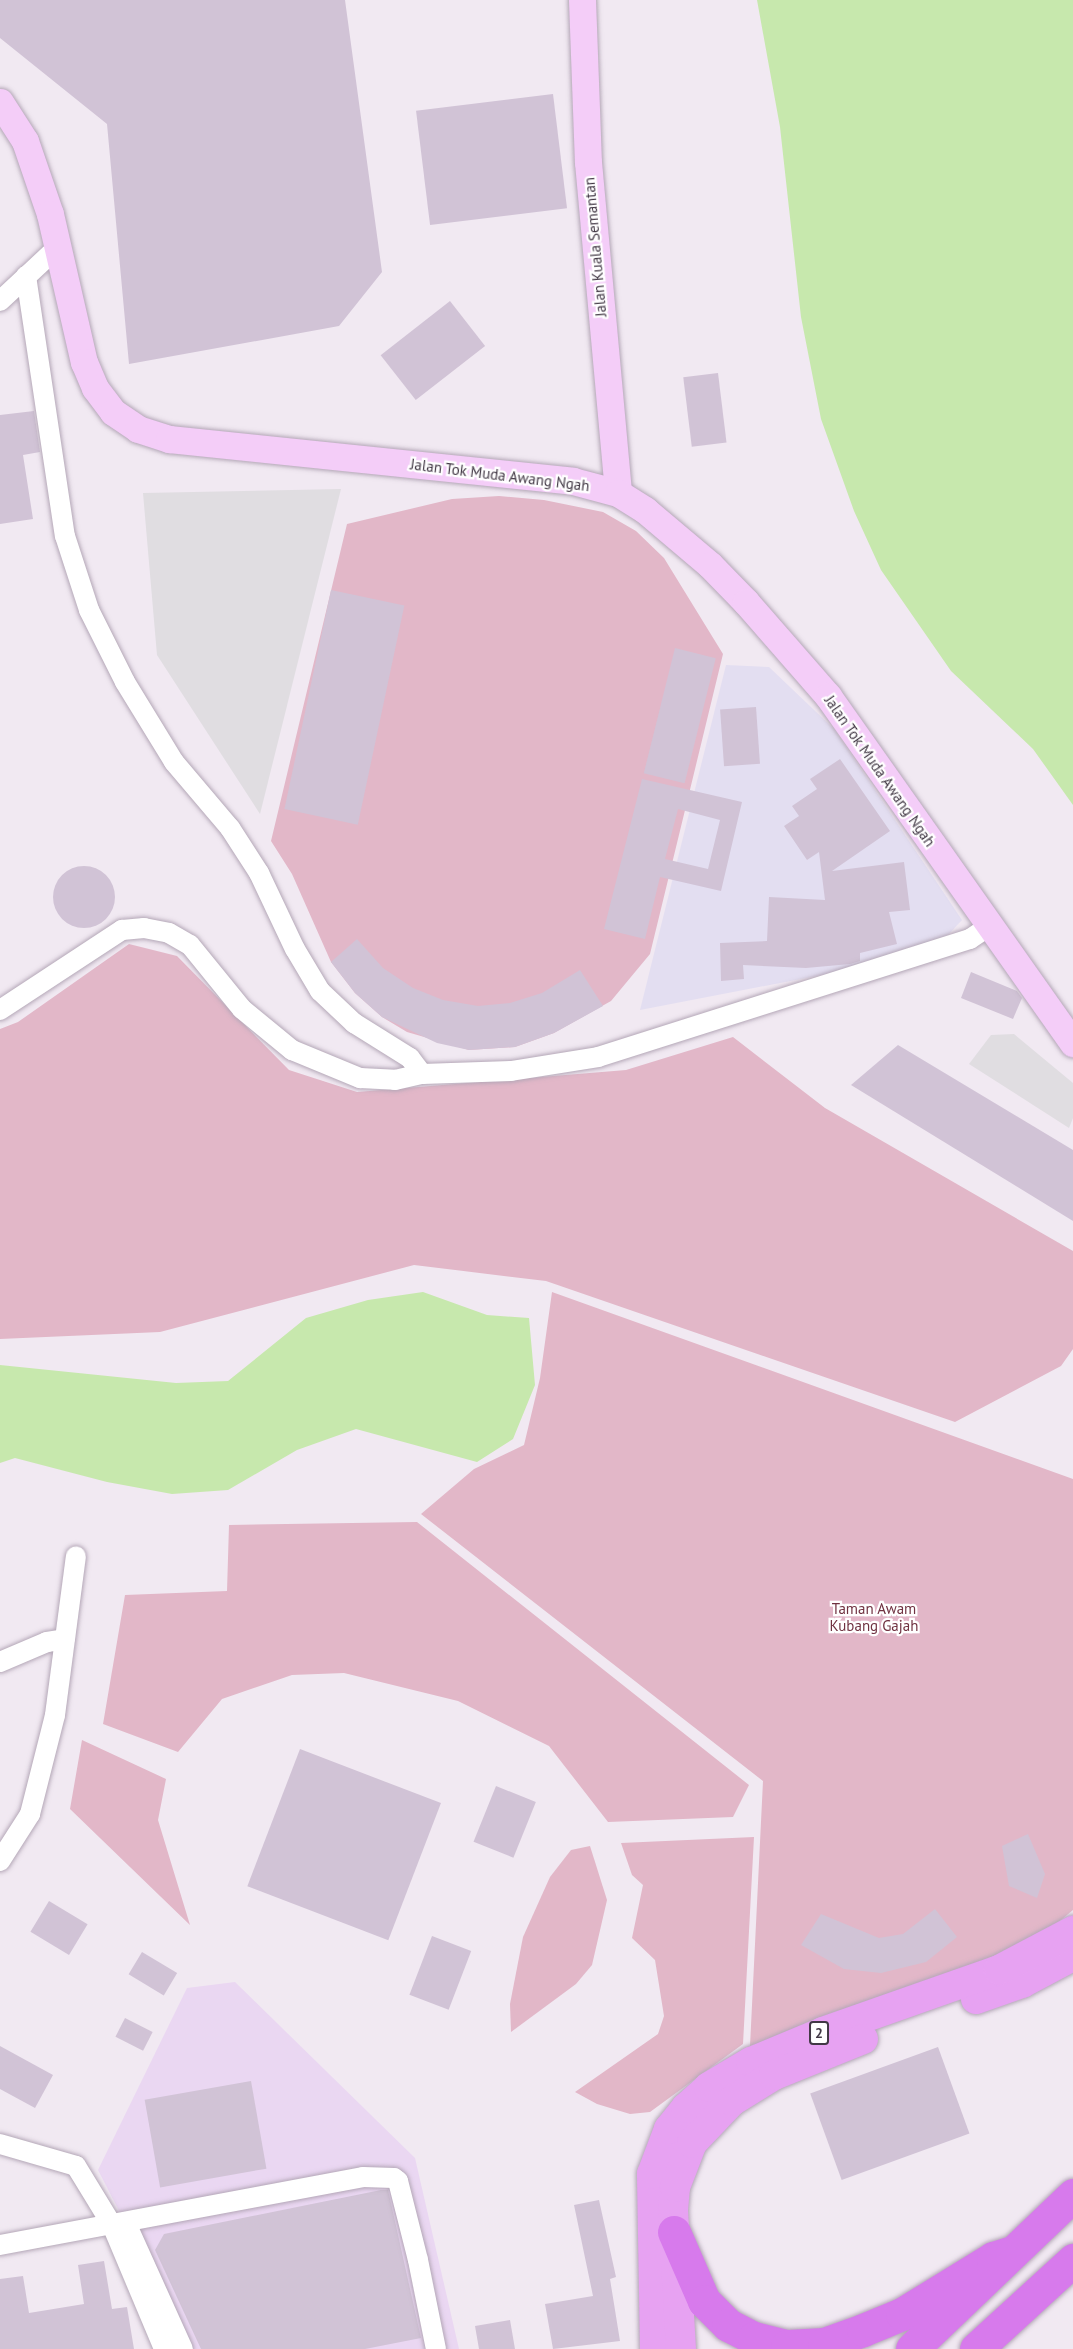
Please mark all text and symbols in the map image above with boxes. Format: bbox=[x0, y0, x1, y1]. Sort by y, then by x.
street label: Jalan Kuala Semantan bbox=[580, 176, 610, 318]
street label: Jalan Tok Muda Awang Ngah bbox=[409, 455, 591, 495]
street label: Jalan Tok Muda Awang Ngah bbox=[820, 691, 940, 851]
park label: Taman Awam Kubang Gajah bbox=[830, 1599, 918, 1634]
road number: 2 bbox=[808, 2022, 830, 2044]

